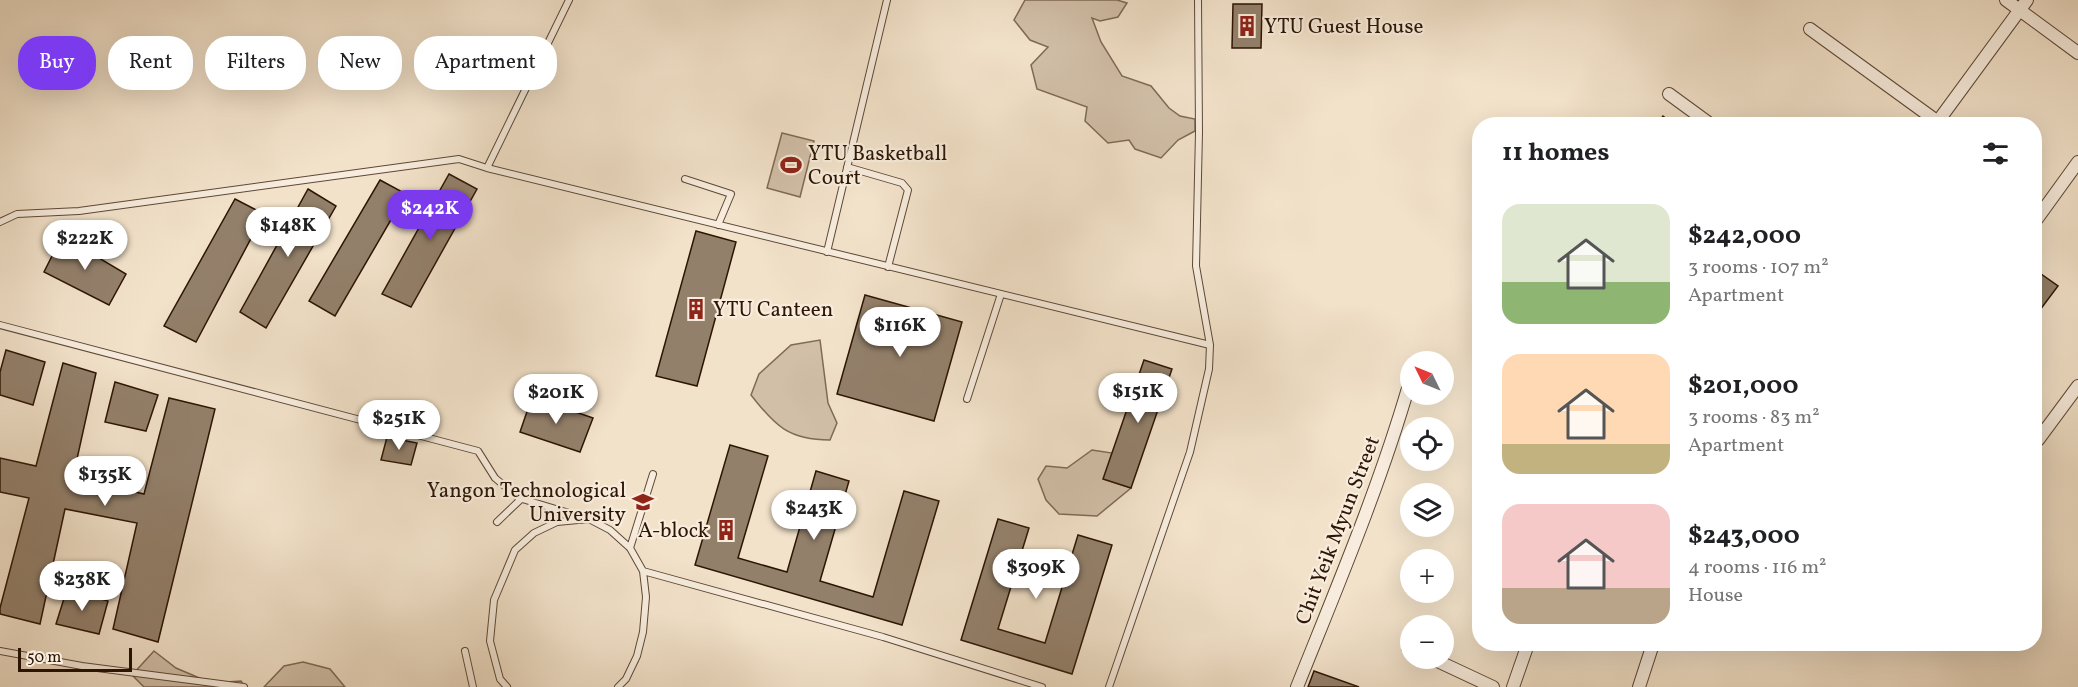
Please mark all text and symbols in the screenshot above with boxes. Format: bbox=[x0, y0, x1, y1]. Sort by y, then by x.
place label: YTU Guest House bbox=[1264, 13, 1423, 42]
building icon: YTU Guest House bbox=[1235, 14, 1259, 38]
chip: Buy bbox=[18, 36, 96, 90]
chip: Rent bbox=[108, 36, 193, 90]
chip: Filters bbox=[205, 36, 306, 90]
chip: New bbox=[318, 36, 402, 90]
chip: Apartment bbox=[414, 36, 557, 90]
text: 11 homes bbox=[1502, 135, 1609, 171]
icon: filters bbox=[1979, 137, 2012, 170]
place label: YTU Basketball Court bbox=[808, 140, 947, 193]
sports icon: YTU Basketball Court bbox=[779, 153, 803, 177]
pin: $242K bbox=[388, 190, 472, 241]
text: $242K bbox=[401, 195, 459, 223]
pin: $148K bbox=[246, 207, 330, 258]
text: $148K bbox=[260, 212, 316, 240]
text: $242,000 bbox=[1688, 218, 1801, 254]
pin: $222K bbox=[43, 220, 127, 271]
text: $222K bbox=[57, 225, 113, 253]
icon: home bbox=[1550, 228, 1622, 300]
text: 3 rooms · 107 m² bbox=[1688, 254, 1829, 282]
text: Apartment bbox=[1688, 282, 1784, 310]
place label: YTU Canteen bbox=[713, 296, 833, 325]
building icon: YTU Canteen bbox=[684, 297, 708, 321]
pin: $116K bbox=[858, 307, 942, 358]
text: $116K bbox=[874, 312, 926, 340]
north arrow bbox=[1400, 351, 1454, 405]
map controls bbox=[1400, 351, 1454, 669]
text: $201,000 bbox=[1688, 368, 1798, 404]
pin: $151K bbox=[1096, 373, 1180, 424]
pin: $201K bbox=[514, 374, 598, 425]
text: $151K bbox=[1112, 378, 1164, 406]
icon: home bbox=[1550, 378, 1622, 450]
text: $201K bbox=[528, 379, 584, 407]
pin: $251K bbox=[357, 400, 441, 451]
text: 3 rooms · 83 m² bbox=[1688, 404, 1820, 432]
text: $251K bbox=[372, 405, 426, 433]
button: locate bbox=[1400, 417, 1454, 471]
street label: Chit Yeik Myun Street bbox=[1289, 432, 1388, 629]
text: Apartment bbox=[1688, 432, 1784, 460]
pin: $135K bbox=[63, 456, 147, 507]
text: $135K bbox=[78, 461, 132, 489]
place label: Yangon Technological University bbox=[427, 477, 627, 530]
button: layers bbox=[1400, 483, 1454, 537]
school or university icon: Yangon Technological University bbox=[631, 490, 655, 514]
pin: $243K bbox=[772, 490, 856, 541]
text: $243K bbox=[785, 495, 843, 523]
place label: A-block bbox=[638, 517, 710, 546]
building icon: A-block bbox=[714, 518, 738, 542]
text: $243,000 bbox=[1688, 518, 1800, 554]
icon: home bbox=[1550, 528, 1622, 600]
pin: $309K bbox=[994, 549, 1078, 600]
button: + bbox=[1400, 549, 1454, 603]
text: $309K bbox=[1007, 554, 1066, 582]
text: 4 rooms · 116 m² bbox=[1688, 554, 1827, 582]
pin: $238K bbox=[40, 561, 124, 612]
text: $238K bbox=[54, 566, 110, 594]
text: House bbox=[1688, 582, 1743, 610]
button: − bbox=[1400, 615, 1454, 669]
scale bar bbox=[18, 645, 132, 672]
text: 50 m bbox=[27, 647, 61, 669]

